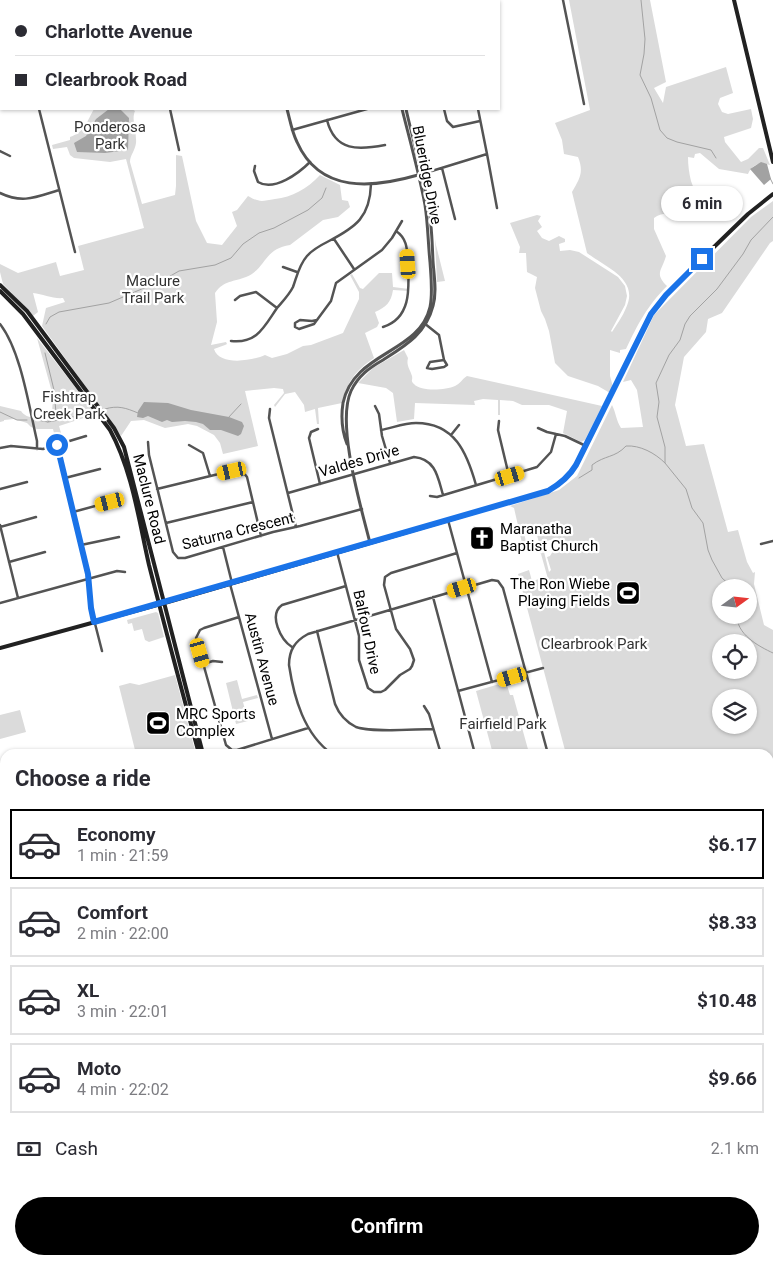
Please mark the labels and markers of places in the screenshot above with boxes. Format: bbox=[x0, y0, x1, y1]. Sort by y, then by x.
place label: Maranatha Baptist Church bbox=[500, 520, 598, 555]
church icon: Maranatha Baptist Church bbox=[469, 525, 495, 551]
place label: The Ron Wiebe Playing Fields bbox=[510, 575, 610, 610]
sports icon: The Ron Wiebe Playing Fields bbox=[615, 580, 641, 606]
place label: MRC Sports Complex bbox=[176, 705, 256, 740]
sports icon: MRC Sports Complex bbox=[145, 710, 171, 736]

